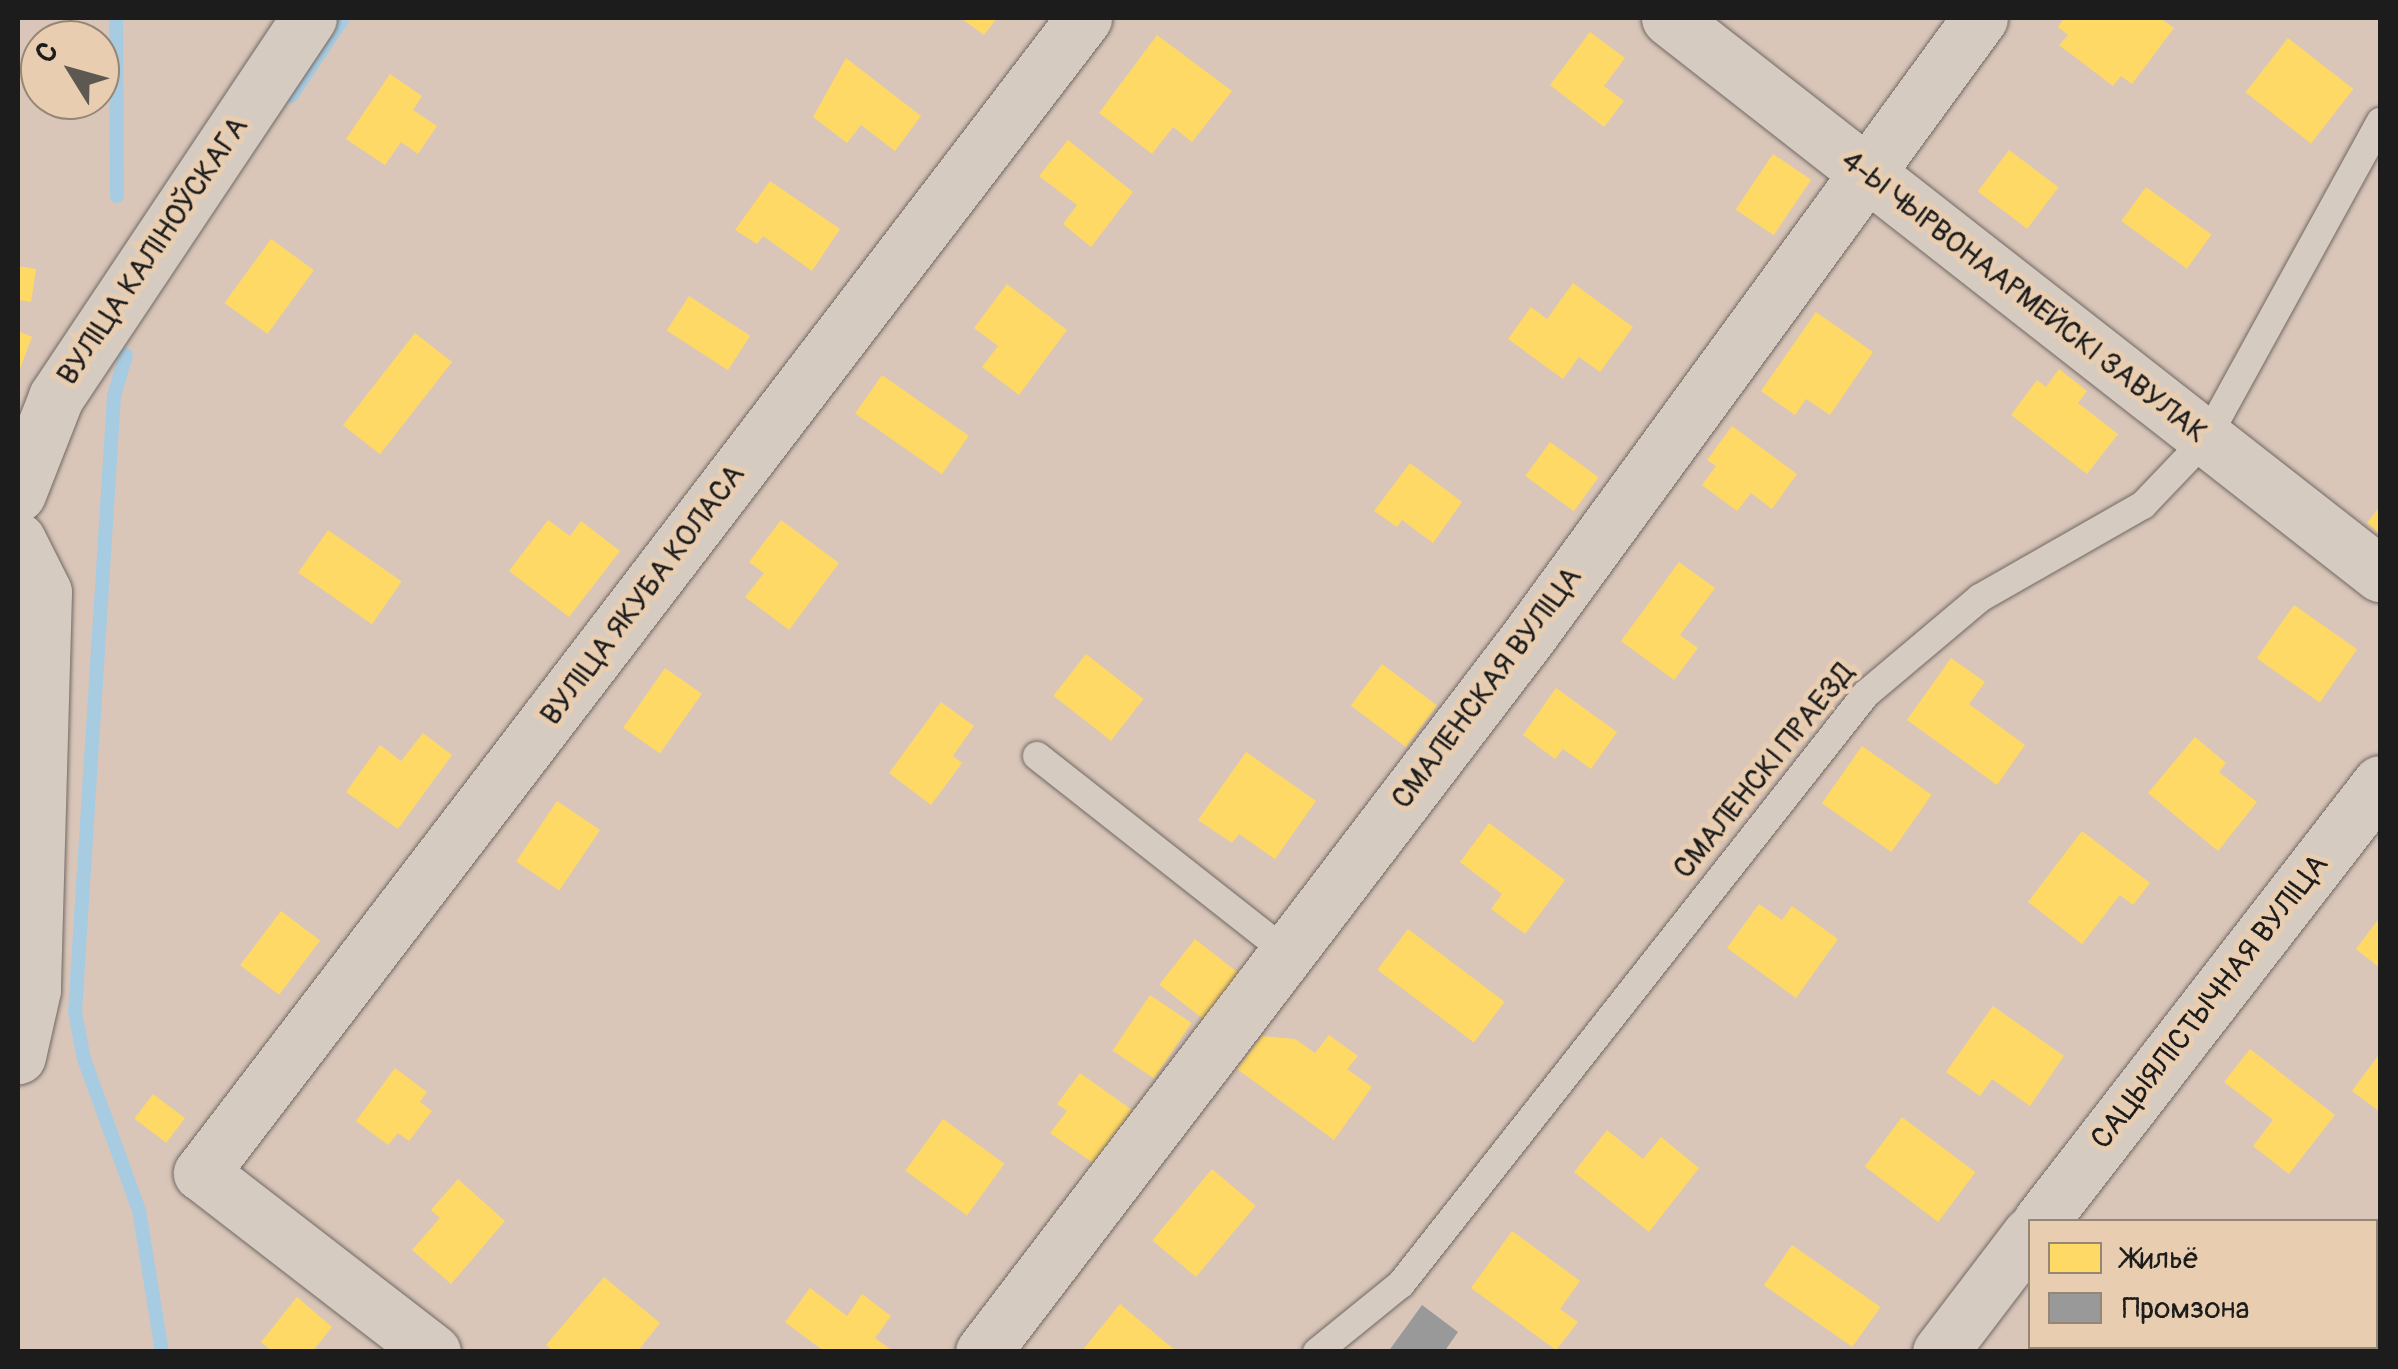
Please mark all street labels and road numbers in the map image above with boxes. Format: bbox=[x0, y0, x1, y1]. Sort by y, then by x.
street label: ВУЛІЦА КАЛІНОЎСКАГА bbox=[50, 110, 256, 392]
street label: 4-Ы ЧЫРВОНААРМЕЙСКІ ЗАВУЛАК bbox=[1834, 143, 2214, 451]
street label: ВУЛІЦА ЯКУБА КОЛАСА bbox=[533, 458, 753, 732]
street label: СМАЛЕНСКАЯ ВУЛІЦА bbox=[1384, 560, 1590, 816]
street label: СМАЛЕНСКІ ПРАЕЗД bbox=[1666, 656, 1862, 886]
street label: САЦЫЯЛІСТЫЧНАЯ ВУЛІЦА bbox=[2084, 847, 2336, 1157]

